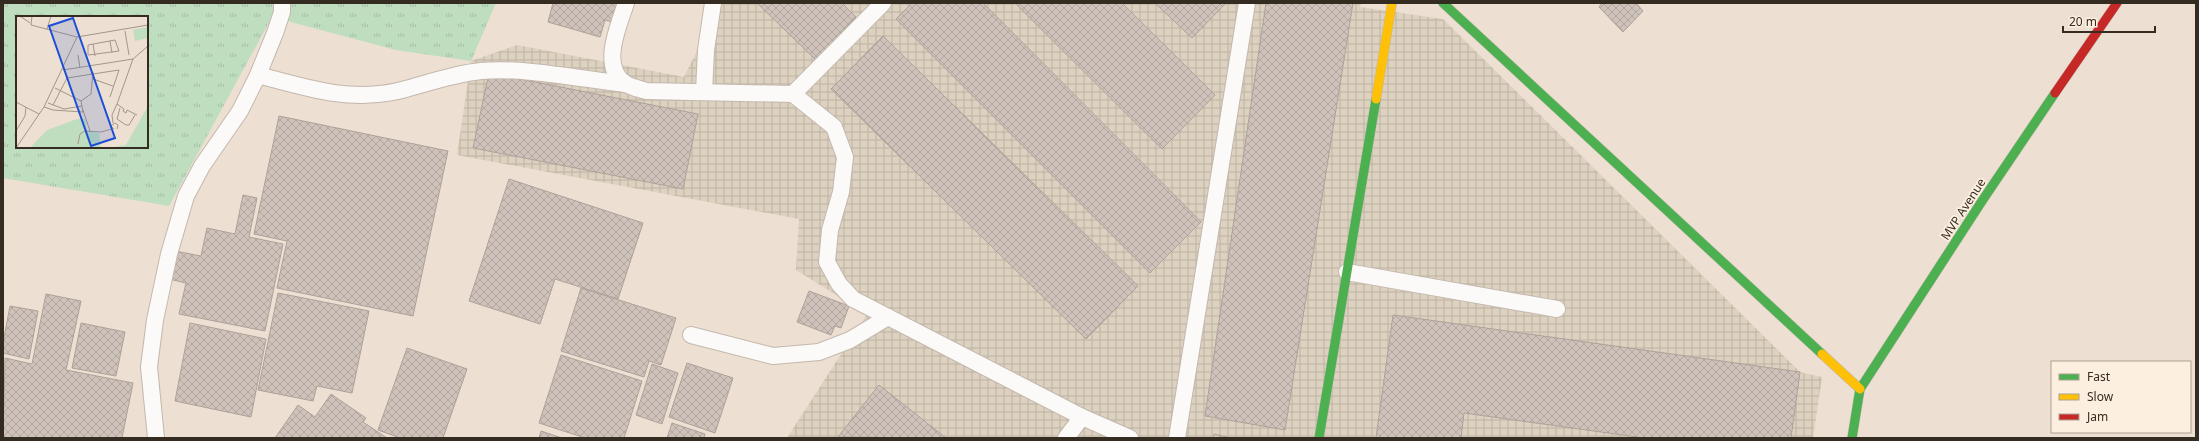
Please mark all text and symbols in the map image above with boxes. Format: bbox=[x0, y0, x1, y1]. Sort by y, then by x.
scale bar bbox=[2063, 8, 2155, 34]
text: 20 m bbox=[2069, 13, 2097, 30]
inset map bbox=[16, 16, 148, 148]
street label: MVP Avenue bbox=[1937, 175, 1989, 243]
legend bbox=[2051, 361, 2191, 433]
text: Fast bbox=[2087, 368, 2111, 385]
text: Slow bbox=[2087, 388, 2114, 405]
text: Jam bbox=[2086, 408, 2108, 425]

